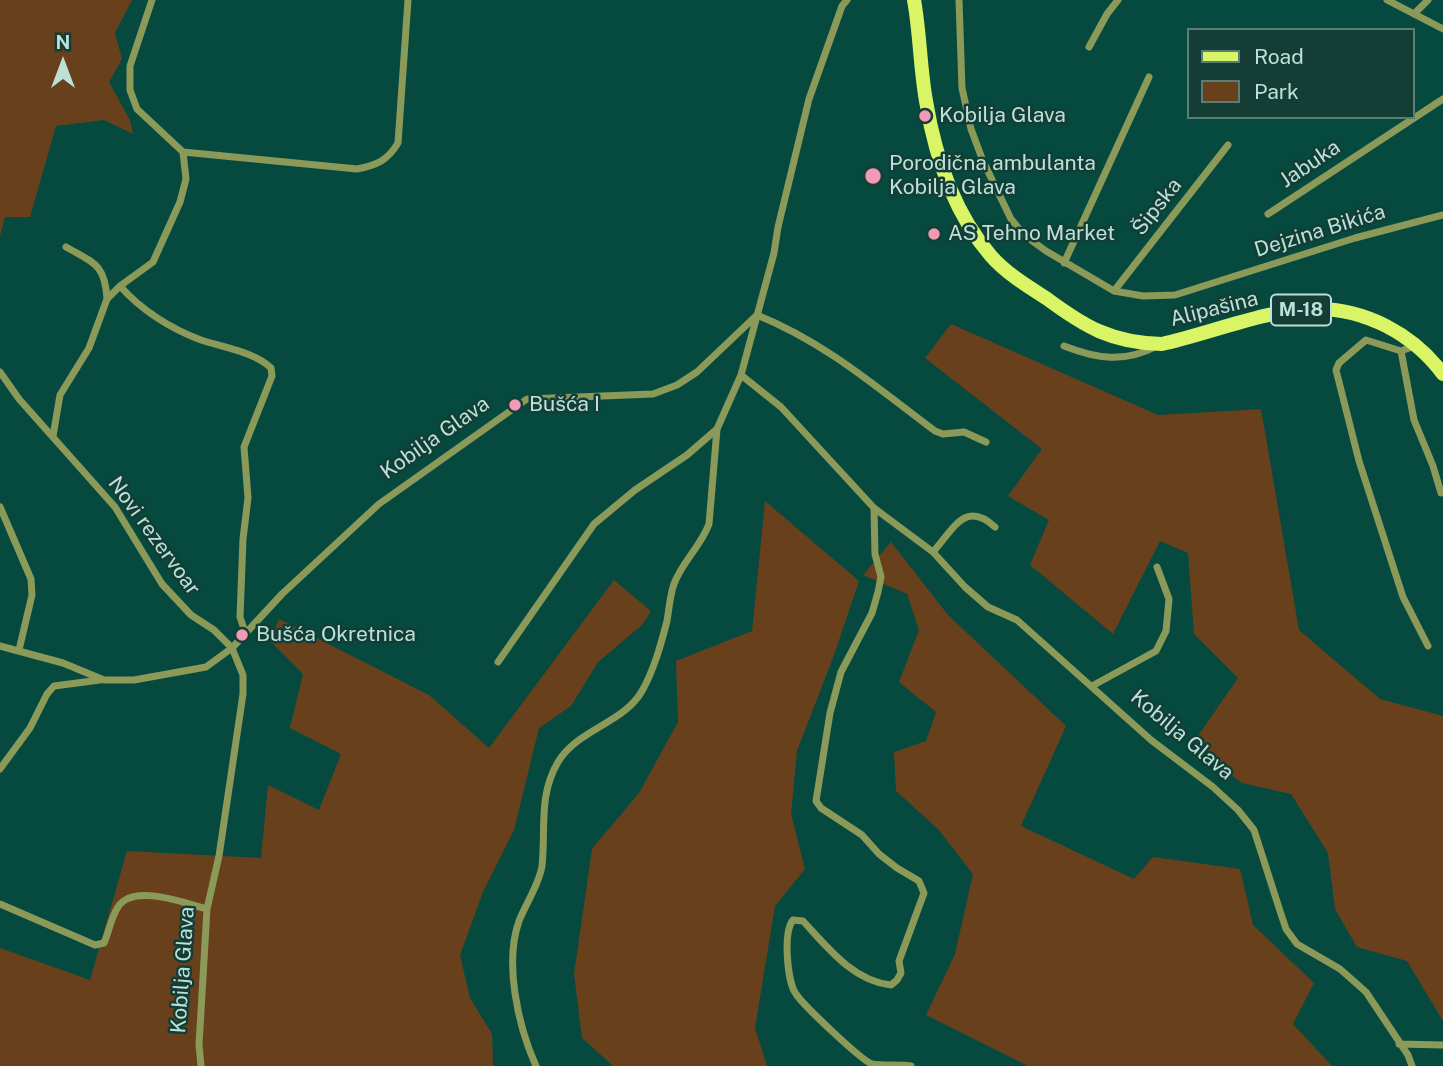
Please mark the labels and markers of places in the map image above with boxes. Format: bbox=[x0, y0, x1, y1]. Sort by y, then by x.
place label: Kobilja Glava bbox=[939, 103, 1066, 129]
marker: Kobilja Glava bbox=[917, 108, 933, 124]
place label: Porodična ambulanta Kobilja Glava bbox=[889, 151, 1096, 201]
marker: Porodična ambulanta Kobilja Glava bbox=[863, 166, 883, 186]
place label: AS Tehno Market bbox=[948, 221, 1115, 247]
marker: AS Tehno Market bbox=[926, 226, 942, 242]
place label: Bušća I bbox=[529, 392, 600, 418]
marker: Bušća I bbox=[507, 397, 523, 413]
place label: Bušća Okretnica bbox=[256, 622, 416, 648]
marker: Bušća Okretnica bbox=[234, 627, 250, 643]

